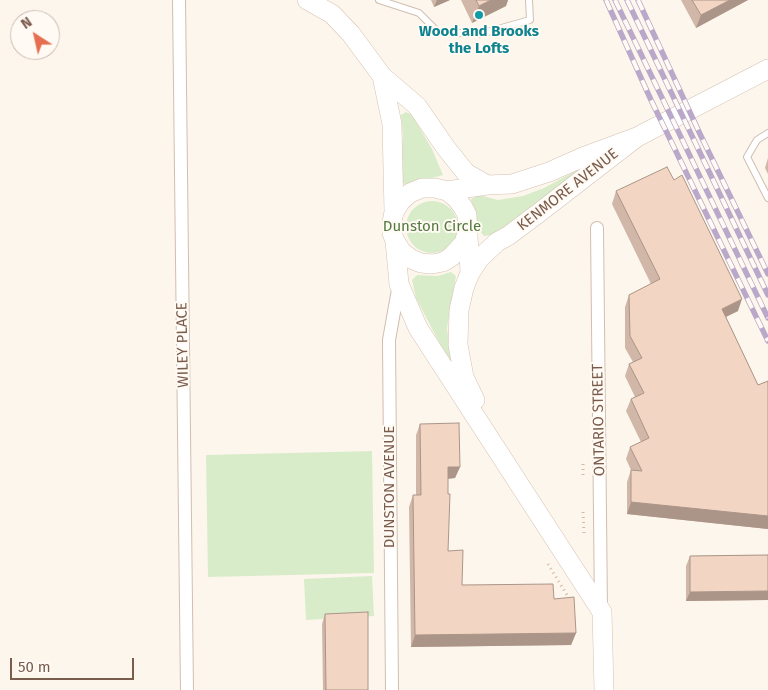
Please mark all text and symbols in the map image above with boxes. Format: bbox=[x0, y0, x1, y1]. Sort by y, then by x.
marker: Wood and Brooks the Lofts bbox=[473, 9, 485, 21]
north arrow bbox=[10, 10, 60, 60]
text: N bbox=[18, 13, 35, 33]
place label: Wood and Brooks the Lofts bbox=[419, 23, 539, 58]
street label: KENMORE AVENUE bbox=[514, 145, 622, 235]
park label: Dunston Circle bbox=[383, 218, 481, 236]
street label: WILEY PLACE bbox=[173, 302, 193, 388]
street label: ONTARIO STREET bbox=[589, 364, 609, 476]
street label: DUNSTON AVENUE bbox=[381, 426, 399, 548]
scale bar bbox=[12, 648, 136, 680]
text: 50 m bbox=[18, 658, 51, 676]

